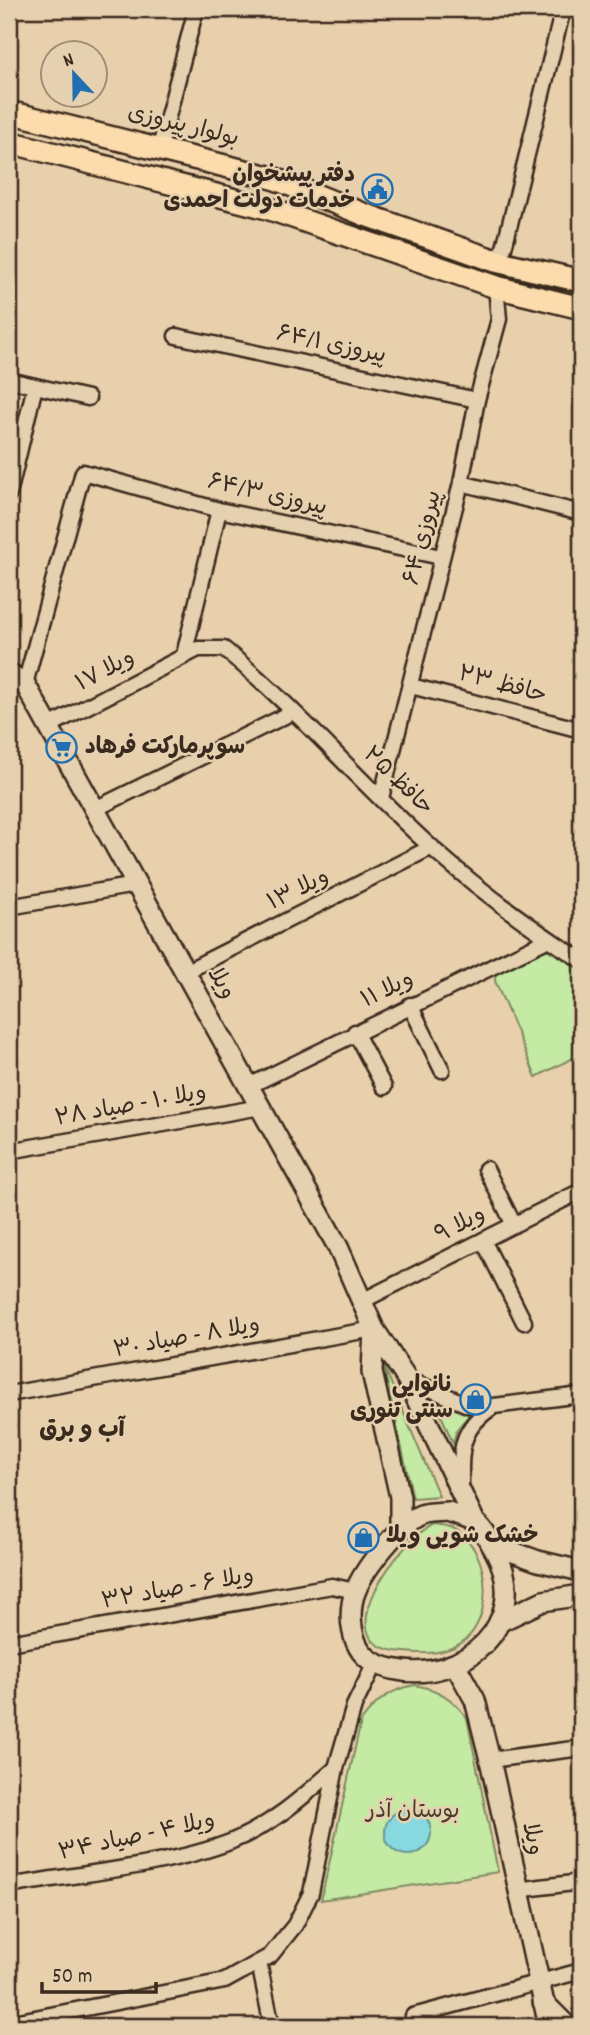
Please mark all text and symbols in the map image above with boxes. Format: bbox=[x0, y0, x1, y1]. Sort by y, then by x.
north arrow bbox=[38, 38, 108, 108]
text: N bbox=[60, 47, 78, 76]
street label: بولوار پیروزی bbox=[124, 97, 242, 157]
place label: دفتر پیشخوان خدمات دولت احمدی bbox=[163, 160, 355, 219]
public building icon: دفتر پیشخوان خدمات دولت احمدی bbox=[361, 172, 395, 206]
street label: پیروزی ۶۴/۱ bbox=[273, 318, 389, 374]
street label: پیروزی ۶۴/۳ bbox=[204, 466, 330, 526]
street label: پیروزی ۶۴ bbox=[396, 487, 452, 589]
street label: ویلا ۱۷ bbox=[71, 643, 141, 701]
street label: حافظ ۲۳ bbox=[454, 658, 550, 714]
supermarket icon: سوپرمارکت فرهاد bbox=[45, 731, 79, 765]
place label: سوپرمارکت فرهاد bbox=[85, 732, 245, 765]
street label: حافظ ۲۵ bbox=[354, 740, 440, 824]
street label: ویلا ۱۳ bbox=[262, 862, 336, 920]
street label: ویلا bbox=[197, 961, 243, 1007]
street label: ویلا ۱۱ bbox=[356, 964, 420, 1018]
street label: ویلا ۱۰ - صیاد ۲۸ bbox=[53, 1077, 209, 1137]
street label: ویلا ۹ bbox=[430, 1199, 492, 1253]
street label: ویلا ۸ - صیاد ۳۰ bbox=[111, 1310, 263, 1368]
place label: نانوایی سنتی تنوری bbox=[350, 1370, 453, 1429]
shop icon: نانوایی سنتی تنوری bbox=[459, 1382, 493, 1416]
district label: آب و برق bbox=[39, 1414, 127, 1448]
shop icon: خشک شویی ویلا bbox=[346, 1520, 380, 1554]
place label: خشک شویی ویلا bbox=[386, 1521, 538, 1554]
street label: ویلا ۶ - صیاد ۳۲ bbox=[99, 1560, 257, 1620]
park label: بوستان آذر bbox=[364, 1796, 460, 1829]
street label: ویلا ۴ - صیاد ۳۴ bbox=[56, 1805, 218, 1871]
street label: ویلا bbox=[511, 1819, 551, 1859]
scale bar bbox=[42, 1951, 156, 1995]
text: 50 m bbox=[52, 1963, 92, 1993]

